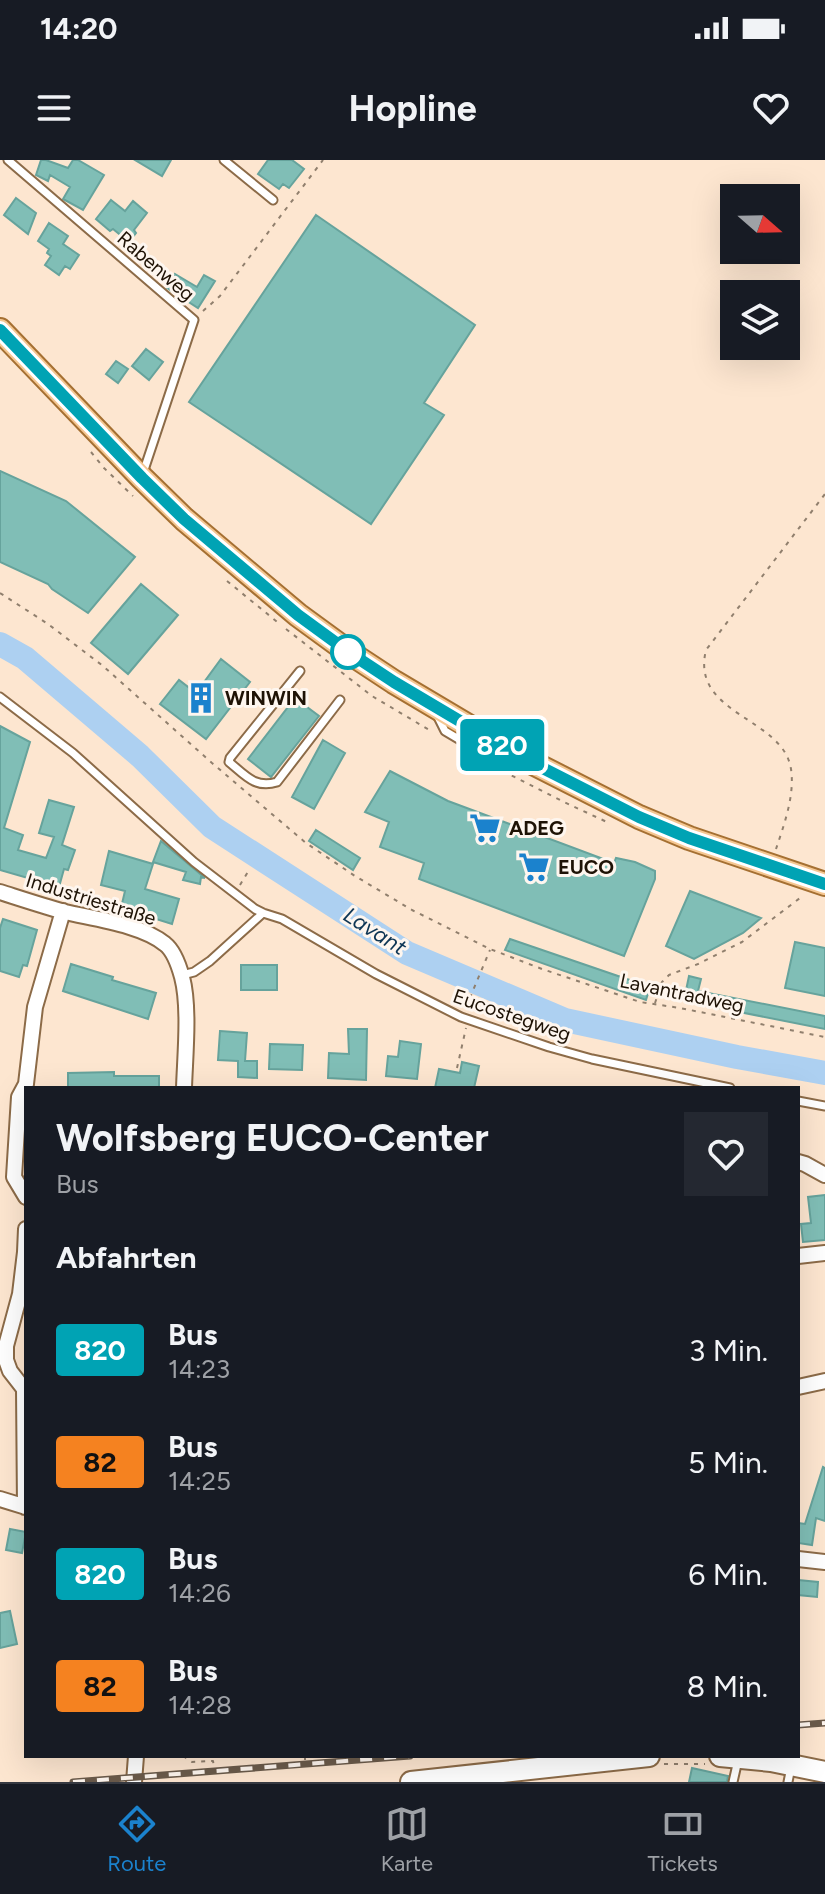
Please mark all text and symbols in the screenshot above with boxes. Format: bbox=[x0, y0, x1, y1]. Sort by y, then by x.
text: 14:20 bbox=[40, 10, 118, 47]
icon: menu bbox=[32, 86, 76, 130]
icon: heart bbox=[749, 86, 793, 130]
text: Hopline bbox=[348, 87, 477, 130]
north arrow bbox=[720, 184, 800, 264]
map controls bbox=[720, 184, 800, 360]
street label: Rabenweg bbox=[112, 226, 200, 306]
button: layers bbox=[720, 280, 800, 360]
unlabelled marker bbox=[331, 635, 365, 669]
building icon: WINWIN bbox=[184, 681, 218, 715]
place label: WINWIN bbox=[225, 686, 307, 710]
line badge: 820 bbox=[456, 719, 548, 771]
text: 820 bbox=[476, 728, 528, 762]
supermarket icon: ADEG bbox=[468, 811, 502, 845]
place label: ADEG bbox=[509, 816, 564, 840]
supermarket icon: EUCO bbox=[517, 850, 551, 884]
place label: EUCO bbox=[558, 855, 614, 879]
street label: Industriestraße bbox=[23, 868, 159, 930]
water label: Lavant bbox=[338, 901, 412, 961]
street label: Lavantradweg bbox=[618, 968, 746, 1018]
street label: Eucostegweg bbox=[450, 984, 574, 1046]
button: heart bbox=[684, 1112, 768, 1196]
text: Wolfsberg EUCO-Center bbox=[56, 1115, 489, 1161]
text: Bus bbox=[56, 1168, 99, 1200]
text: Abfahrten bbox=[56, 1239, 197, 1276]
text: Bus bbox=[168, 1316, 217, 1353]
text: 3 Min. bbox=[689, 1332, 768, 1369]
text: 820 bbox=[74, 1333, 126, 1367]
text: 14:23 bbox=[168, 1353, 230, 1385]
text: Bus bbox=[168, 1428, 217, 1465]
text: 5 Min. bbox=[688, 1444, 768, 1481]
text: 82 bbox=[83, 1445, 117, 1479]
text: 14:25 bbox=[168, 1465, 231, 1497]
text: Bus bbox=[168, 1540, 217, 1577]
text: 6 Min. bbox=[688, 1556, 768, 1593]
text: 820 bbox=[74, 1557, 126, 1591]
text: 14:26 bbox=[168, 1577, 231, 1609]
text: Bus bbox=[168, 1652, 217, 1689]
text: 8 Min. bbox=[687, 1668, 768, 1705]
text: 82 bbox=[83, 1669, 117, 1703]
text: 14:28 bbox=[168, 1689, 232, 1721]
tab: Route bbox=[107, 1802, 166, 1877]
tab: Karte bbox=[381, 1802, 433, 1877]
tab: Tickets bbox=[648, 1802, 718, 1877]

